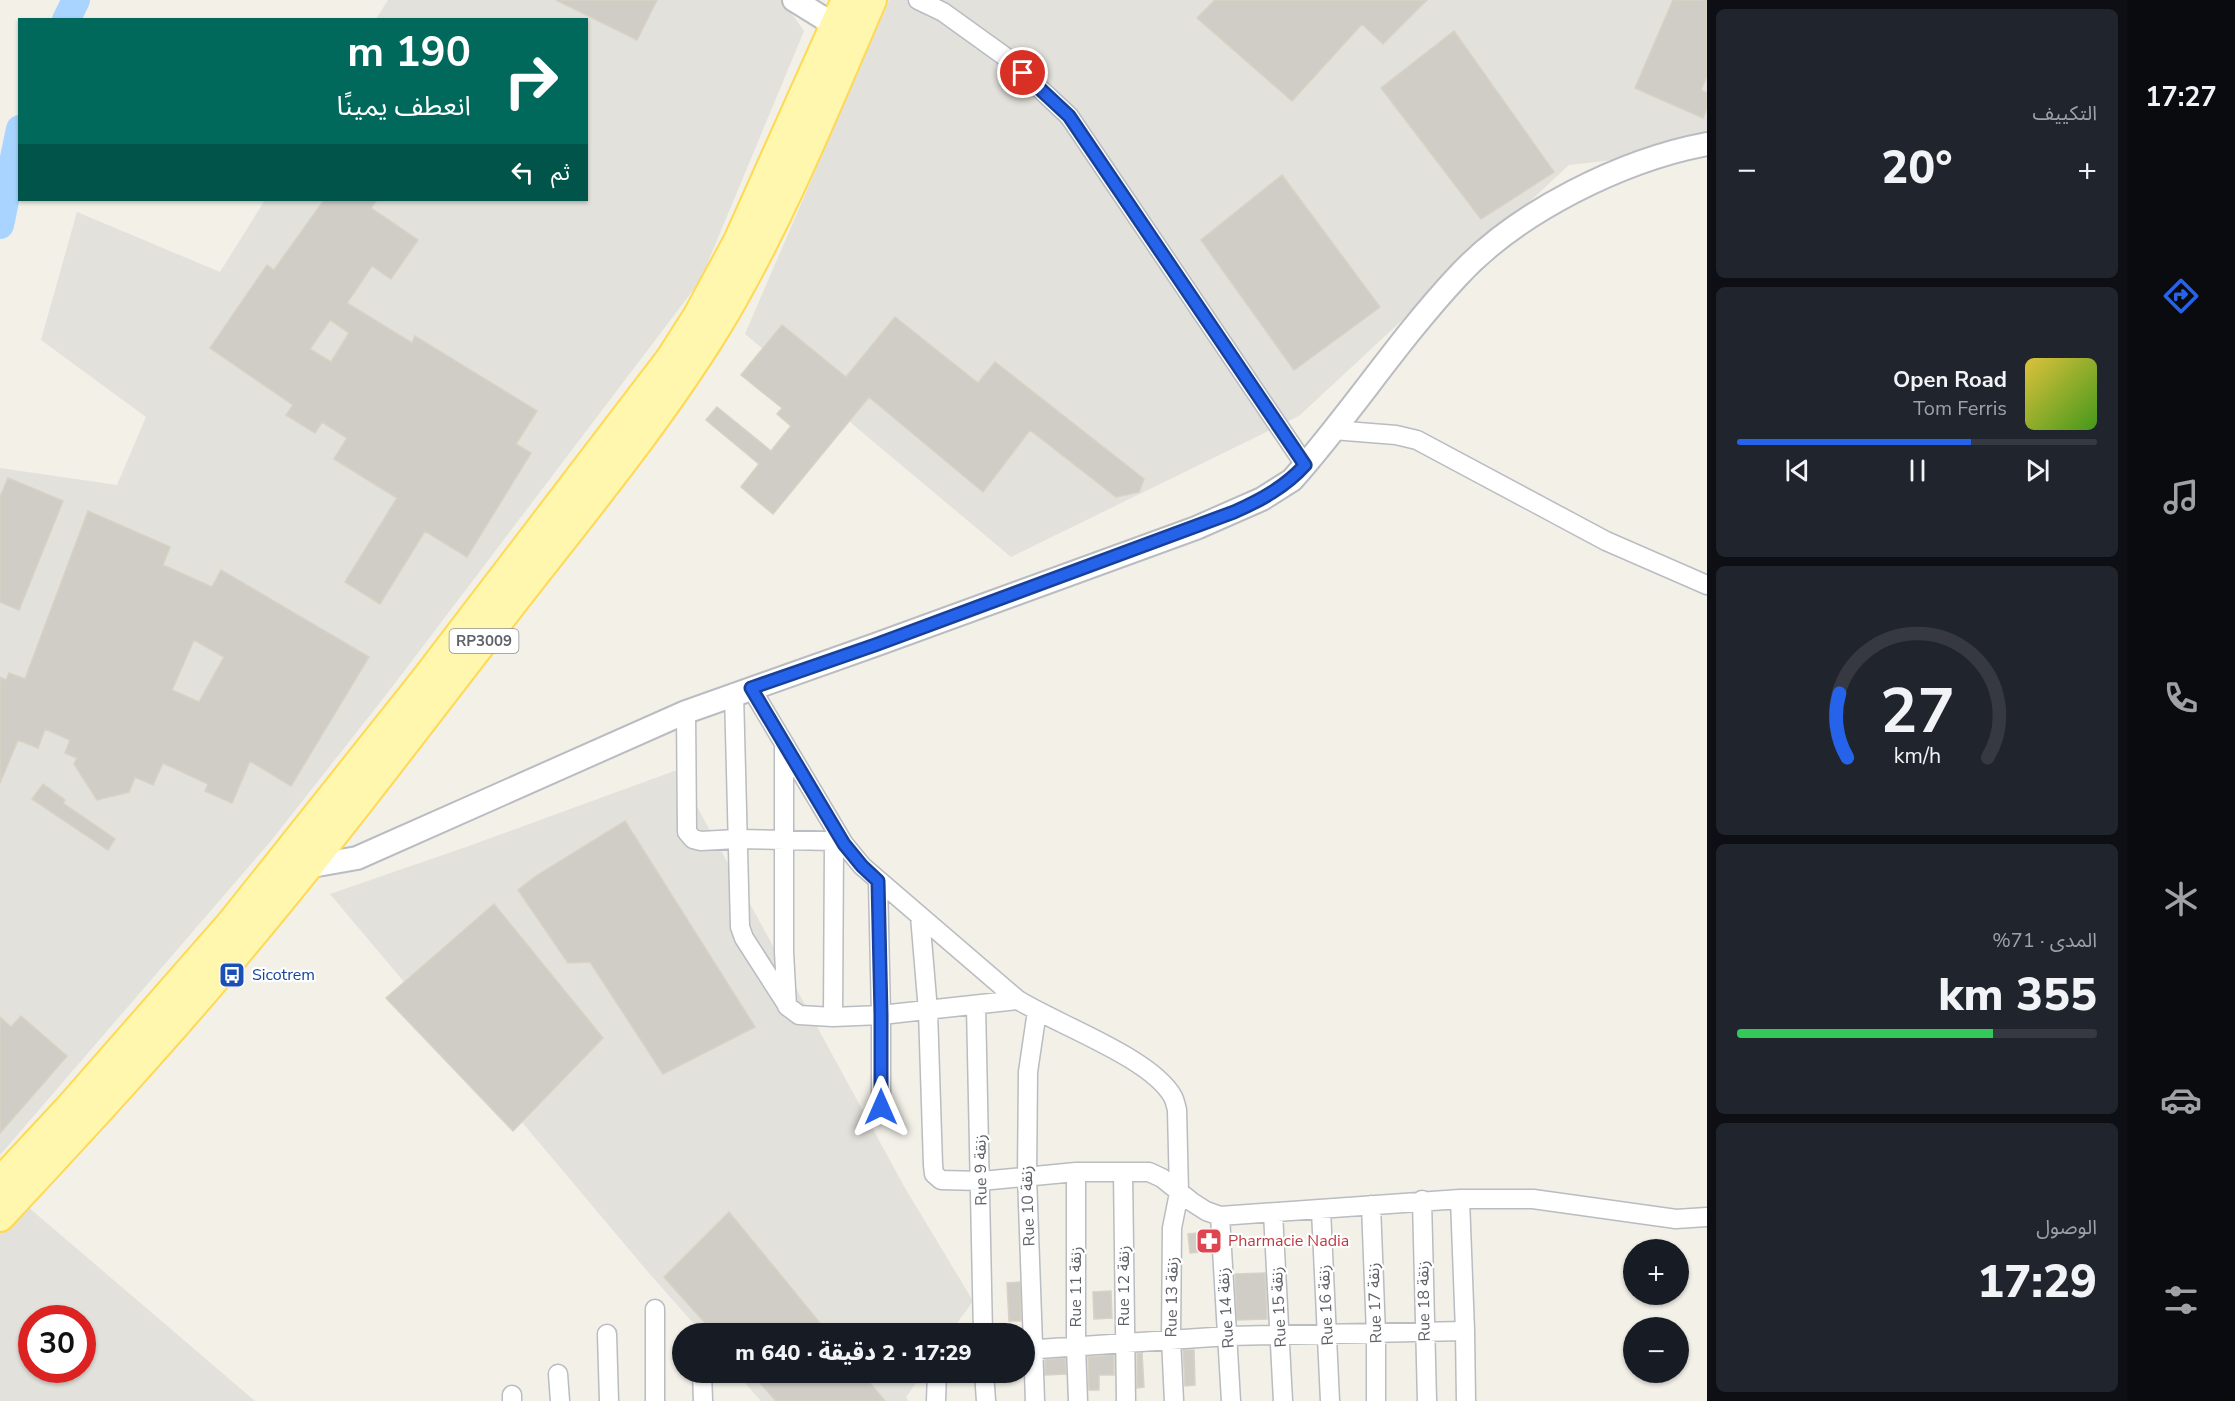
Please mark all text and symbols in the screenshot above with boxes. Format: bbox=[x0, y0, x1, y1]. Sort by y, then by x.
text: 190 m bbox=[347, 24, 471, 81]
icon: right bbox=[492, 42, 570, 120]
pin bbox=[997, 47, 1048, 98]
icon: arrive bbox=[1006, 56, 1039, 89]
text: 17:27 bbox=[2145, 79, 2217, 116]
text: انعطف يمينًا bbox=[337, 88, 471, 125]
text: التكييف bbox=[2033, 100, 2097, 127]
text: 20° bbox=[1881, 138, 1953, 199]
text: − bbox=[1737, 147, 1757, 192]
text: + bbox=[2077, 147, 2097, 192]
icon: left bbox=[506, 156, 539, 189]
text: ثم bbox=[551, 158, 570, 188]
icon: directions bbox=[2160, 275, 2202, 317]
text: Open Road bbox=[1893, 365, 2007, 395]
text: Tom Ferris bbox=[1913, 395, 2007, 422]
icon: previous bbox=[1781, 454, 1814, 487]
icon: pause bbox=[1901, 454, 1934, 487]
icon: next bbox=[2021, 454, 2054, 487]
icon: music bbox=[2160, 476, 2202, 518]
road number: RP3009 bbox=[450, 629, 518, 653]
text: 27 bbox=[1880, 669, 1954, 754]
icon: phone bbox=[2160, 677, 2202, 719]
text: km/h bbox=[1893, 741, 1941, 771]
icon: climate bbox=[2160, 878, 2202, 920]
text: المدى · 71% bbox=[1992, 927, 2097, 954]
bus stop icon: Sicotrem bbox=[217, 960, 247, 990]
place label: Sicotrem bbox=[252, 964, 315, 986]
text: 355 km bbox=[1938, 965, 2097, 1026]
position arrow bbox=[849, 1075, 913, 1139]
icon: car bbox=[2160, 1079, 2202, 1121]
street label: Rue 9 زنقة bbox=[969, 1134, 993, 1206]
street label: Rue 10 زنقة bbox=[1016, 1165, 1040, 1247]
text: الوصول bbox=[2036, 1214, 2097, 1241]
pharmacy icon: Pharmacie Nadia bbox=[1194, 1226, 1224, 1256]
place label: Pharmacie Nadia bbox=[1228, 1230, 1349, 1252]
map controls bbox=[1623, 1239, 1689, 1383]
button: + bbox=[1623, 1239, 1689, 1305]
street label: Rue 12 زنقة bbox=[1113, 1245, 1135, 1327]
street label: Rue 11 زنقة bbox=[1065, 1246, 1087, 1328]
text: 17:29 bbox=[1977, 1252, 2097, 1313]
street label: Rue 13 زنقة bbox=[1160, 1256, 1184, 1338]
street label: Rue 18 زنقة bbox=[1412, 1260, 1436, 1342]
street label: Rue 17 زنقة bbox=[1363, 1262, 1387, 1344]
street label: Rue 16 زنقة bbox=[1313, 1264, 1339, 1346]
street label: Rue 15 زنقة bbox=[1266, 1266, 1292, 1348]
street label: Rue 14 زنقة bbox=[1212, 1267, 1240, 1349]
icon: filters bbox=[2160, 1279, 2202, 1321]
speed limit sign: 30 bbox=[18, 1305, 96, 1383]
button: − bbox=[1623, 1317, 1689, 1383]
text: 17:29 · 2 دقيقة · 640 m bbox=[735, 1338, 972, 1368]

